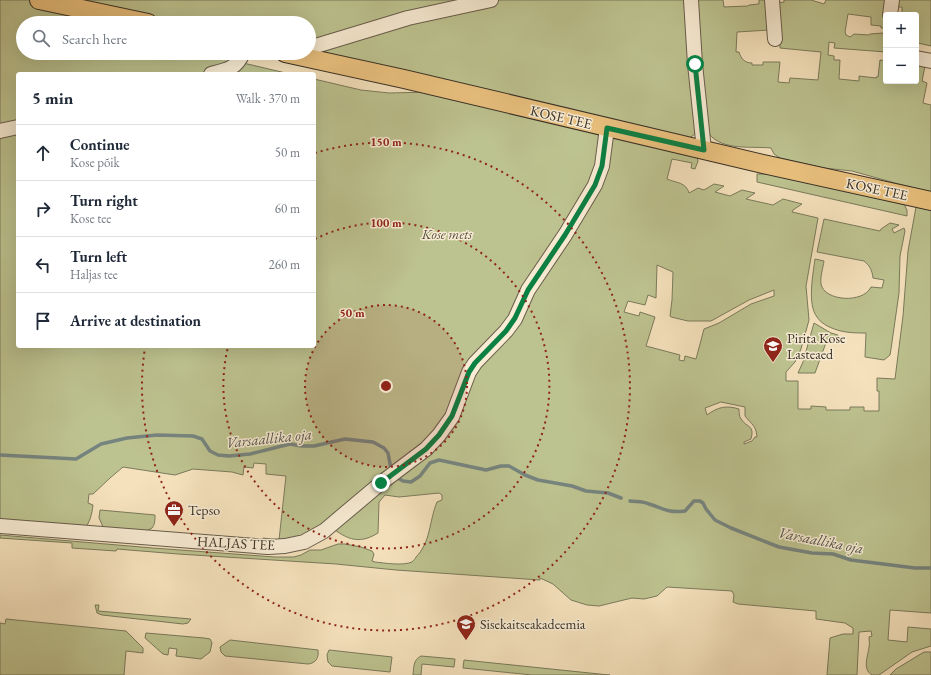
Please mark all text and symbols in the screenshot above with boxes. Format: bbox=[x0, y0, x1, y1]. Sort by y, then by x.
map controls bbox=[883, 12, 919, 84]
button: + bbox=[883, 12, 919, 48]
search box bbox=[16, 16, 316, 60]
icon: search bbox=[30, 27, 52, 49]
text: Search here bbox=[62, 29, 127, 48]
button: − bbox=[883, 48, 919, 84]
route start bbox=[686, 55, 704, 73]
text: 5 min bbox=[32, 87, 73, 109]
text: Walk · 370 m bbox=[236, 90, 300, 107]
street label: KOSE TEE bbox=[528, 101, 594, 133]
text: 150 m bbox=[370, 134, 402, 150]
text: Continue bbox=[70, 135, 130, 154]
icon: ahead bbox=[32, 142, 54, 164]
text: 50 m bbox=[275, 144, 300, 161]
text: Kose põik bbox=[70, 154, 120, 171]
street label: KOSE TEE bbox=[845, 174, 910, 204]
text: Turn right bbox=[70, 191, 138, 210]
icon: right bbox=[32, 198, 54, 220]
text: 60 m bbox=[275, 200, 300, 217]
text: Kose tee bbox=[70, 210, 111, 227]
text: 100 m bbox=[370, 215, 402, 231]
park label: Kose mets bbox=[421, 225, 472, 243]
text: Turn left bbox=[70, 247, 127, 266]
icon: left bbox=[32, 254, 54, 276]
text: 260 m bbox=[269, 256, 300, 273]
text: Haljas tee bbox=[70, 266, 118, 283]
text: 50 m bbox=[339, 305, 365, 321]
icon: arrive bbox=[32, 310, 54, 332]
text: Arrive at destination bbox=[70, 311, 201, 330]
place label: Pirita Kose Lasteaed bbox=[787, 329, 846, 363]
school or university icon: Pirita Kose Lasteaed bbox=[762, 335, 784, 363]
centre of rings bbox=[379, 379, 393, 393]
water label: Varsaallika oja bbox=[225, 424, 313, 452]
route end bbox=[372, 474, 390, 492]
office icon: Tepso bbox=[163, 499, 185, 527]
place label: Tepso bbox=[188, 501, 220, 519]
water label: Varsaallika oja bbox=[777, 522, 865, 558]
street label: HALJAS TEE bbox=[197, 532, 276, 554]
school or university icon: Sisekaitseakadeemia bbox=[455, 613, 477, 641]
place label: Sisekaitseakadeemia bbox=[480, 615, 586, 633]

